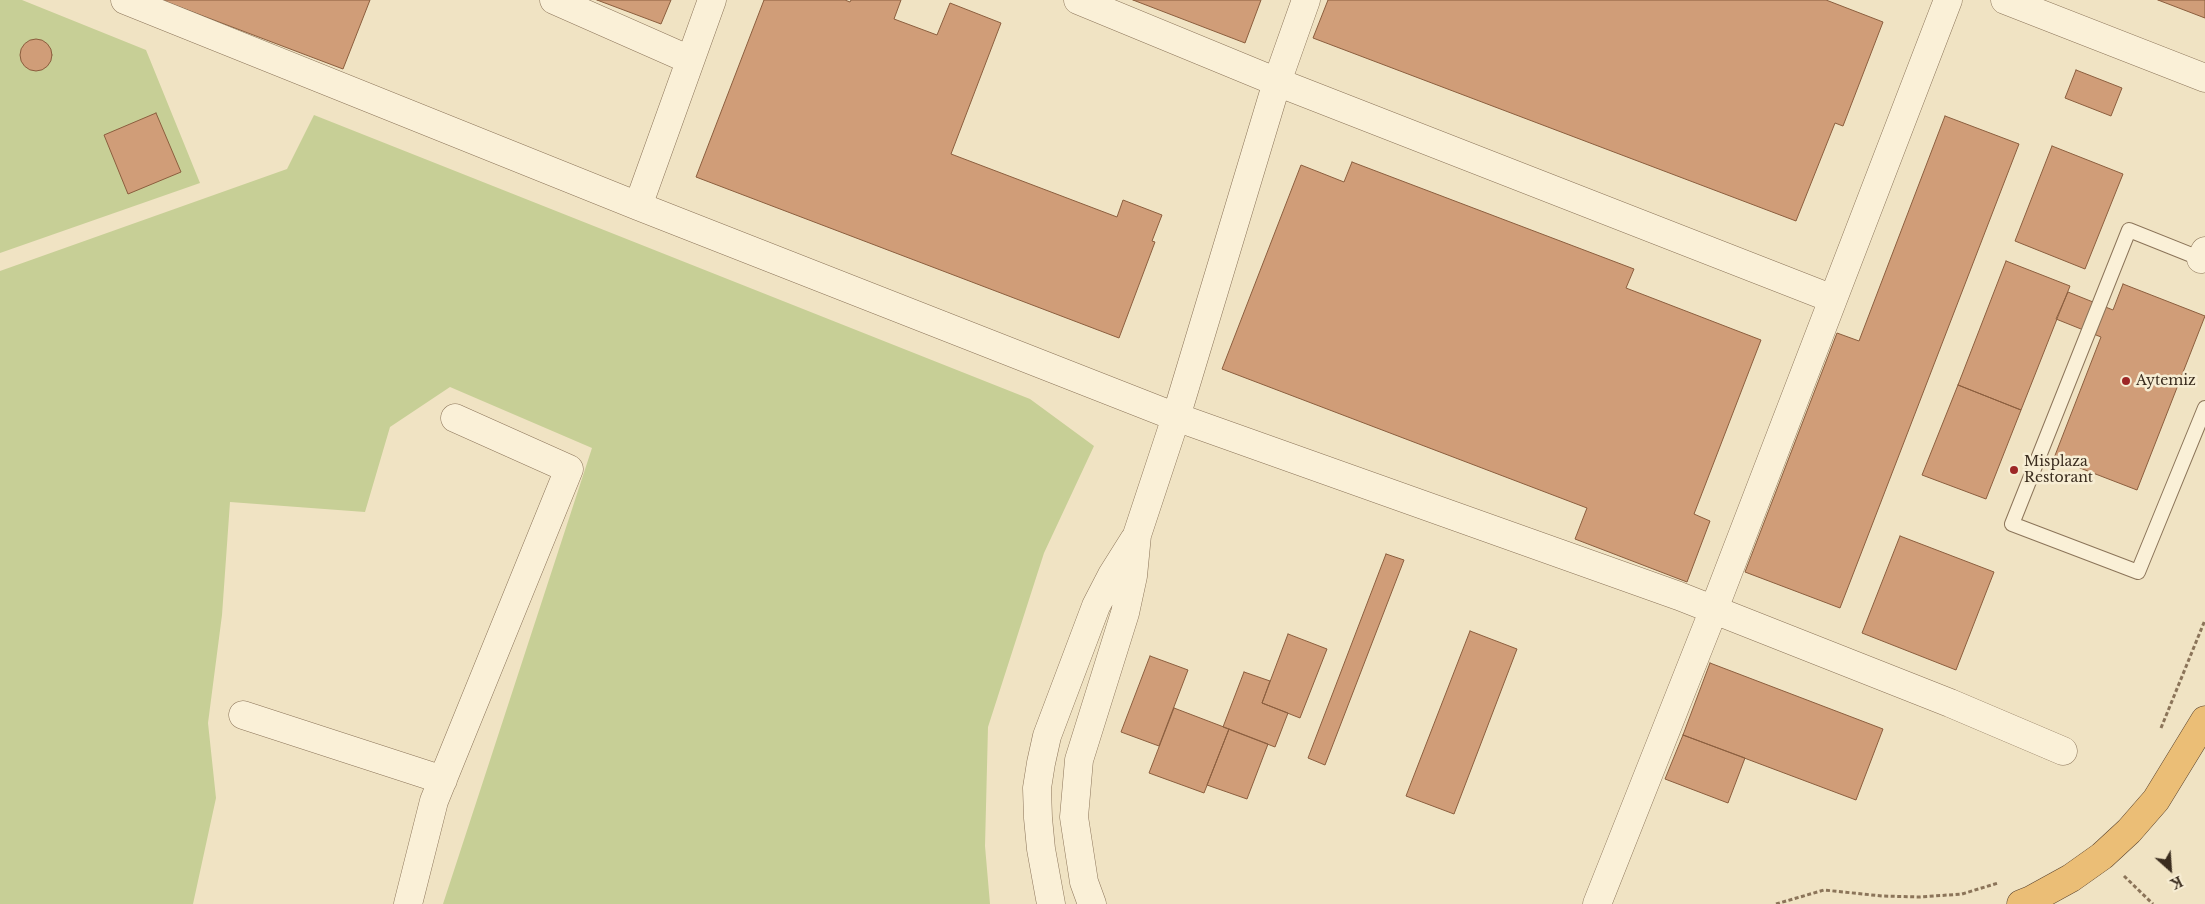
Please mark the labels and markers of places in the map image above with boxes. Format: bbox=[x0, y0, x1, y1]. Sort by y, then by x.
place label: Aytemiz bbox=[2136, 373, 2196, 389]
marker: Aytemiz bbox=[2120, 375, 2132, 387]
place label: Misplaza Restorant bbox=[2024, 454, 2093, 487]
marker: Misplaza Restorant bbox=[2008, 464, 2020, 476]

